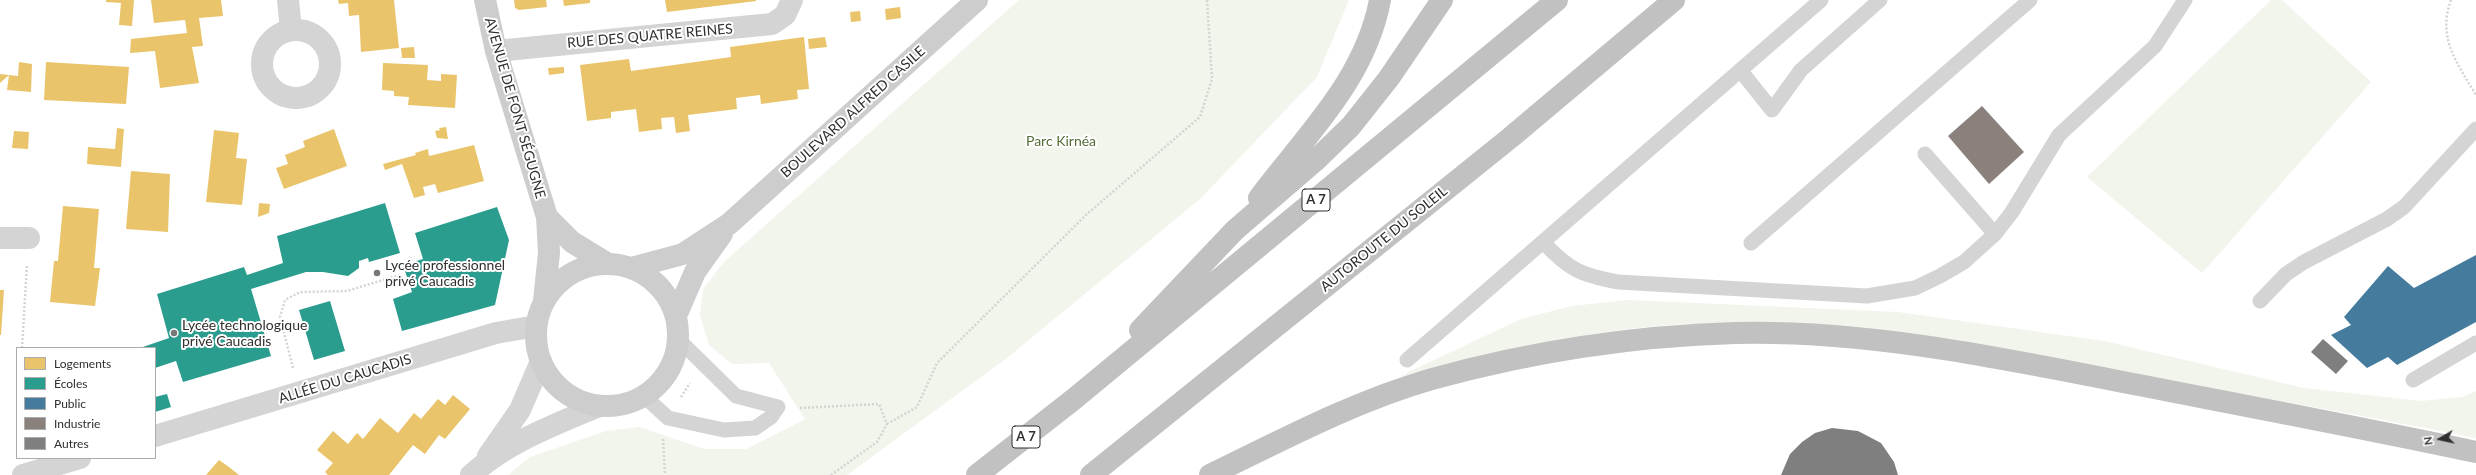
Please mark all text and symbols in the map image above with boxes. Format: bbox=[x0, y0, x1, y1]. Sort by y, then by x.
street label: AVENUE DE FONT SÉGUGNE bbox=[481, 15, 549, 201]
street label: RUE DES QUATRE REINES bbox=[566, 20, 734, 52]
street label: BOULEVARD ALFRED CASILE bbox=[777, 43, 929, 181]
park label: Parc Kirnéa bbox=[1026, 133, 1096, 149]
street label: AUTOROUTE DU SOLEIL bbox=[1317, 183, 1451, 295]
road number: A 7 bbox=[1302, 189, 1330, 211]
place label: Lycée professionnel privé Caucadis bbox=[385, 257, 505, 290]
marker: Lycée professionnel privé Caucadis bbox=[372, 268, 382, 278]
place label: Lycée technologique privé Caucadis bbox=[182, 317, 307, 350]
marker: Lycée technologique privé Caucadis bbox=[169, 328, 179, 338]
legend bbox=[16, 347, 156, 459]
street label: ALLÉE DU CAUCADIS bbox=[277, 351, 413, 407]
text: Logements bbox=[54, 356, 111, 371]
text: Écoles bbox=[54, 376, 87, 391]
text: Public bbox=[54, 396, 86, 411]
text: Industrie bbox=[54, 416, 100, 431]
north arrow bbox=[2420, 419, 2460, 459]
road number: A 7 bbox=[1012, 426, 1040, 448]
text: Autres bbox=[54, 436, 89, 451]
text: N bbox=[2421, 436, 2435, 446]

